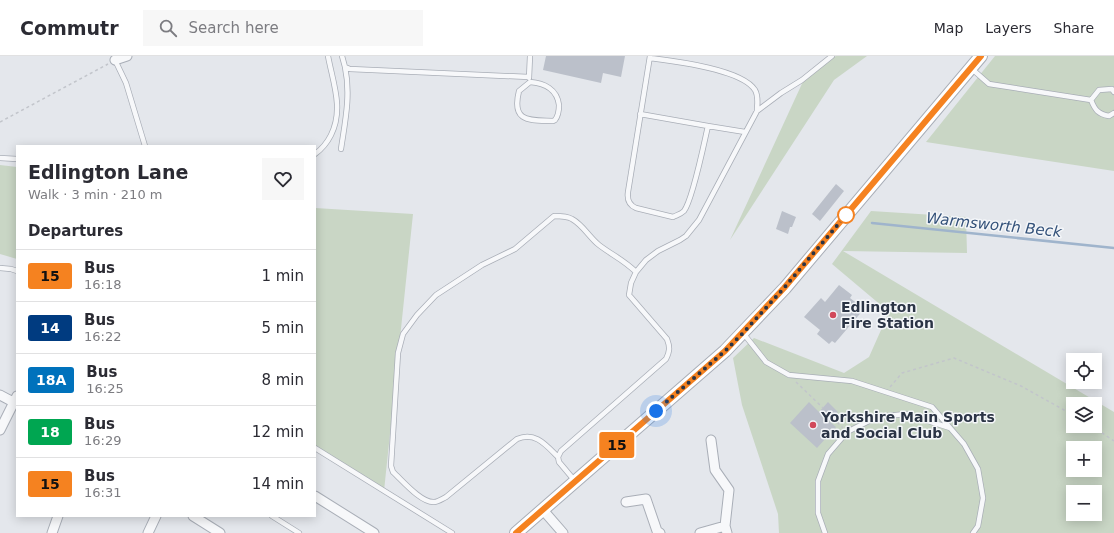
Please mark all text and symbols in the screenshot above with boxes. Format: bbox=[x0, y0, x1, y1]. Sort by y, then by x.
search box bbox=[143, 10, 423, 46]
text: Commutr bbox=[20, 17, 119, 39]
icon: search bbox=[157, 17, 179, 39]
text: Search here bbox=[189, 19, 279, 37]
text: Map bbox=[934, 20, 963, 36]
text: Layers bbox=[985, 20, 1032, 36]
text: Share bbox=[1054, 20, 1094, 36]
button: heart bbox=[262, 158, 304, 200]
text: Edlington Lane bbox=[28, 161, 188, 183]
text: Walk · 3 min · 210 m bbox=[28, 187, 162, 202]
unlabelled marker bbox=[837, 206, 855, 224]
water label: Warmsworth Beck bbox=[925, 209, 1064, 241]
text: Departures bbox=[28, 222, 123, 240]
text: Bus bbox=[84, 259, 115, 277]
text: 1 min bbox=[261, 267, 304, 285]
text: 15 bbox=[40, 268, 60, 284]
text: 16:18 bbox=[84, 277, 121, 292]
place label: Edlington Fire Station bbox=[841, 299, 934, 331]
marker: Edlington Fire Station bbox=[828, 310, 838, 320]
text: Bus bbox=[84, 311, 115, 329]
text: 5 min bbox=[261, 319, 304, 337]
text: 14 bbox=[40, 320, 60, 336]
text: 16:22 bbox=[84, 329, 121, 344]
map controls bbox=[1066, 353, 1102, 521]
button: locate bbox=[1066, 353, 1102, 389]
text: Bus bbox=[86, 363, 117, 381]
text: 8 min bbox=[261, 371, 304, 389]
text: 18A bbox=[36, 372, 66, 388]
text: 16:25 bbox=[86, 381, 124, 396]
button: layers bbox=[1066, 397, 1102, 433]
your location bbox=[646, 401, 666, 421]
place label: Yorkshire Main Sports and Social Club bbox=[820, 409, 995, 441]
text: Bus bbox=[84, 415, 115, 433]
marker: Yorkshire Main Sports and Social Club bbox=[808, 420, 818, 430]
text: 12 min bbox=[252, 423, 304, 441]
text: 18 bbox=[40, 424, 60, 440]
line badge: 15 bbox=[599, 432, 635, 458]
text: 16:29 bbox=[84, 433, 121, 448]
text: 15 bbox=[607, 437, 627, 453]
button: + bbox=[1066, 441, 1102, 477]
text: Bus bbox=[84, 467, 115, 485]
text: 14 min bbox=[252, 475, 304, 493]
text: 15 bbox=[40, 476, 60, 492]
text: 16:31 bbox=[84, 485, 121, 500]
button: − bbox=[1066, 485, 1102, 521]

